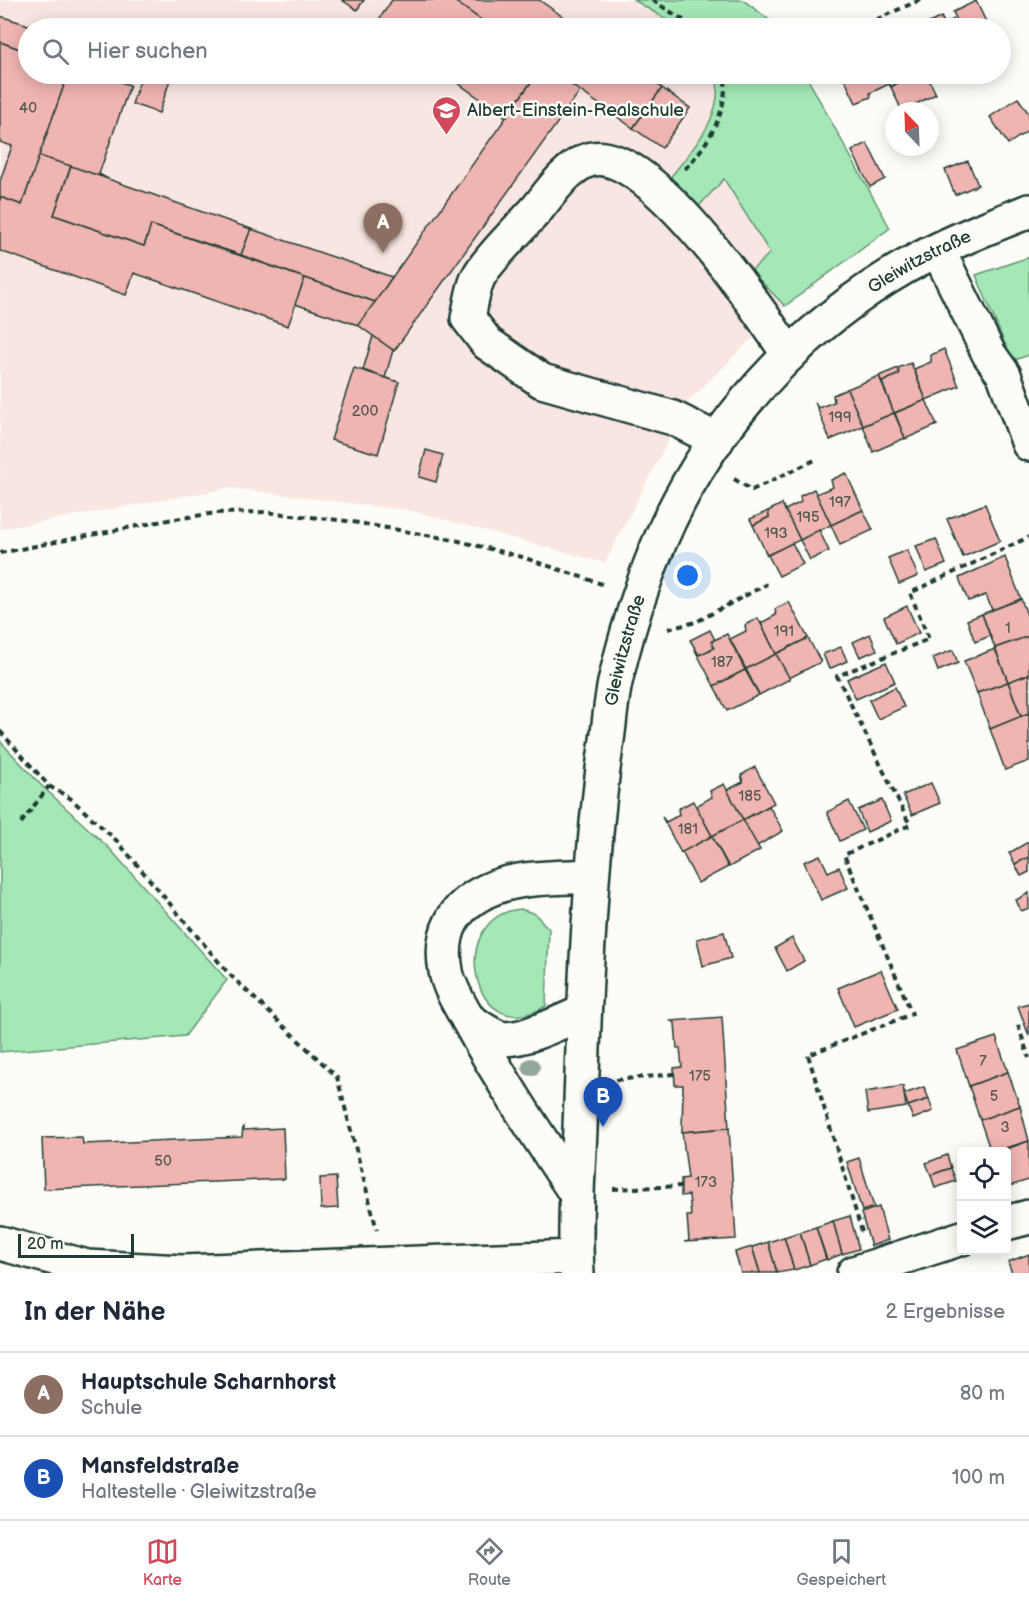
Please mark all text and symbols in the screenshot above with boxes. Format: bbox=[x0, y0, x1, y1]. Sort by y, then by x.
search box bbox=[18, 18, 1011, 84]
icon: search bbox=[39, 35, 72, 68]
text: Hier suchen bbox=[87, 38, 208, 65]
school or university icon: Albert-Einstein-Realschule bbox=[430, 94, 462, 136]
house number: 40 bbox=[19, 99, 37, 118]
place label: Albert-Einstein-Realschule bbox=[467, 100, 684, 121]
north arrow bbox=[885, 102, 939, 156]
pin: A bbox=[364, 204, 403, 253]
street label: Gleiwitzstraße bbox=[864, 225, 974, 298]
house number: 200 bbox=[352, 402, 378, 421]
house number: 199 bbox=[828, 408, 852, 427]
house number: 197 bbox=[829, 493, 852, 512]
house number: 195 bbox=[796, 508, 820, 527]
house number: 193 bbox=[764, 524, 788, 543]
your location bbox=[673, 561, 702, 590]
street label: Gleiwitzstraße bbox=[601, 592, 650, 707]
house number: 1 bbox=[1005, 619, 1011, 638]
house number: 191 bbox=[774, 622, 794, 641]
house number: 187 bbox=[711, 653, 734, 672]
house number: 185 bbox=[738, 787, 762, 806]
house number: 181 bbox=[678, 820, 698, 839]
house number: 7 bbox=[979, 1052, 987, 1071]
house number: 175 bbox=[689, 1067, 711, 1086]
pin: B bbox=[584, 1078, 622, 1127]
house number: 5 bbox=[990, 1087, 998, 1106]
house number: 3 bbox=[1000, 1118, 1010, 1137]
map controls bbox=[957, 1147, 1011, 1255]
button: locate bbox=[957, 1147, 1011, 1201]
house number: 50 bbox=[154, 1152, 172, 1171]
house number: 173 bbox=[695, 1173, 717, 1192]
button: layers bbox=[957, 1201, 1011, 1255]
scale bar bbox=[18, 1231, 134, 1258]
text: 20 m bbox=[27, 1235, 63, 1254]
text: In der Nähe bbox=[24, 1297, 166, 1328]
text: 2 Ergebnisse bbox=[885, 1300, 1005, 1324]
text: Hauptschule Scharnhorst bbox=[81, 1369, 336, 1396]
text: A bbox=[37, 1382, 50, 1406]
text: 80 m bbox=[960, 1382, 1005, 1406]
text: Schule bbox=[81, 1396, 142, 1420]
text: Mansfeldstraße bbox=[81, 1453, 239, 1480]
text: B bbox=[36, 1466, 51, 1490]
text: 100 m bbox=[952, 1466, 1005, 1490]
text: Haltestelle · Gleiwitzstraße bbox=[81, 1480, 317, 1504]
tab: Karte bbox=[143, 1535, 182, 1590]
tab: Route bbox=[468, 1535, 511, 1590]
tab: Gespeichert bbox=[796, 1535, 886, 1590]

